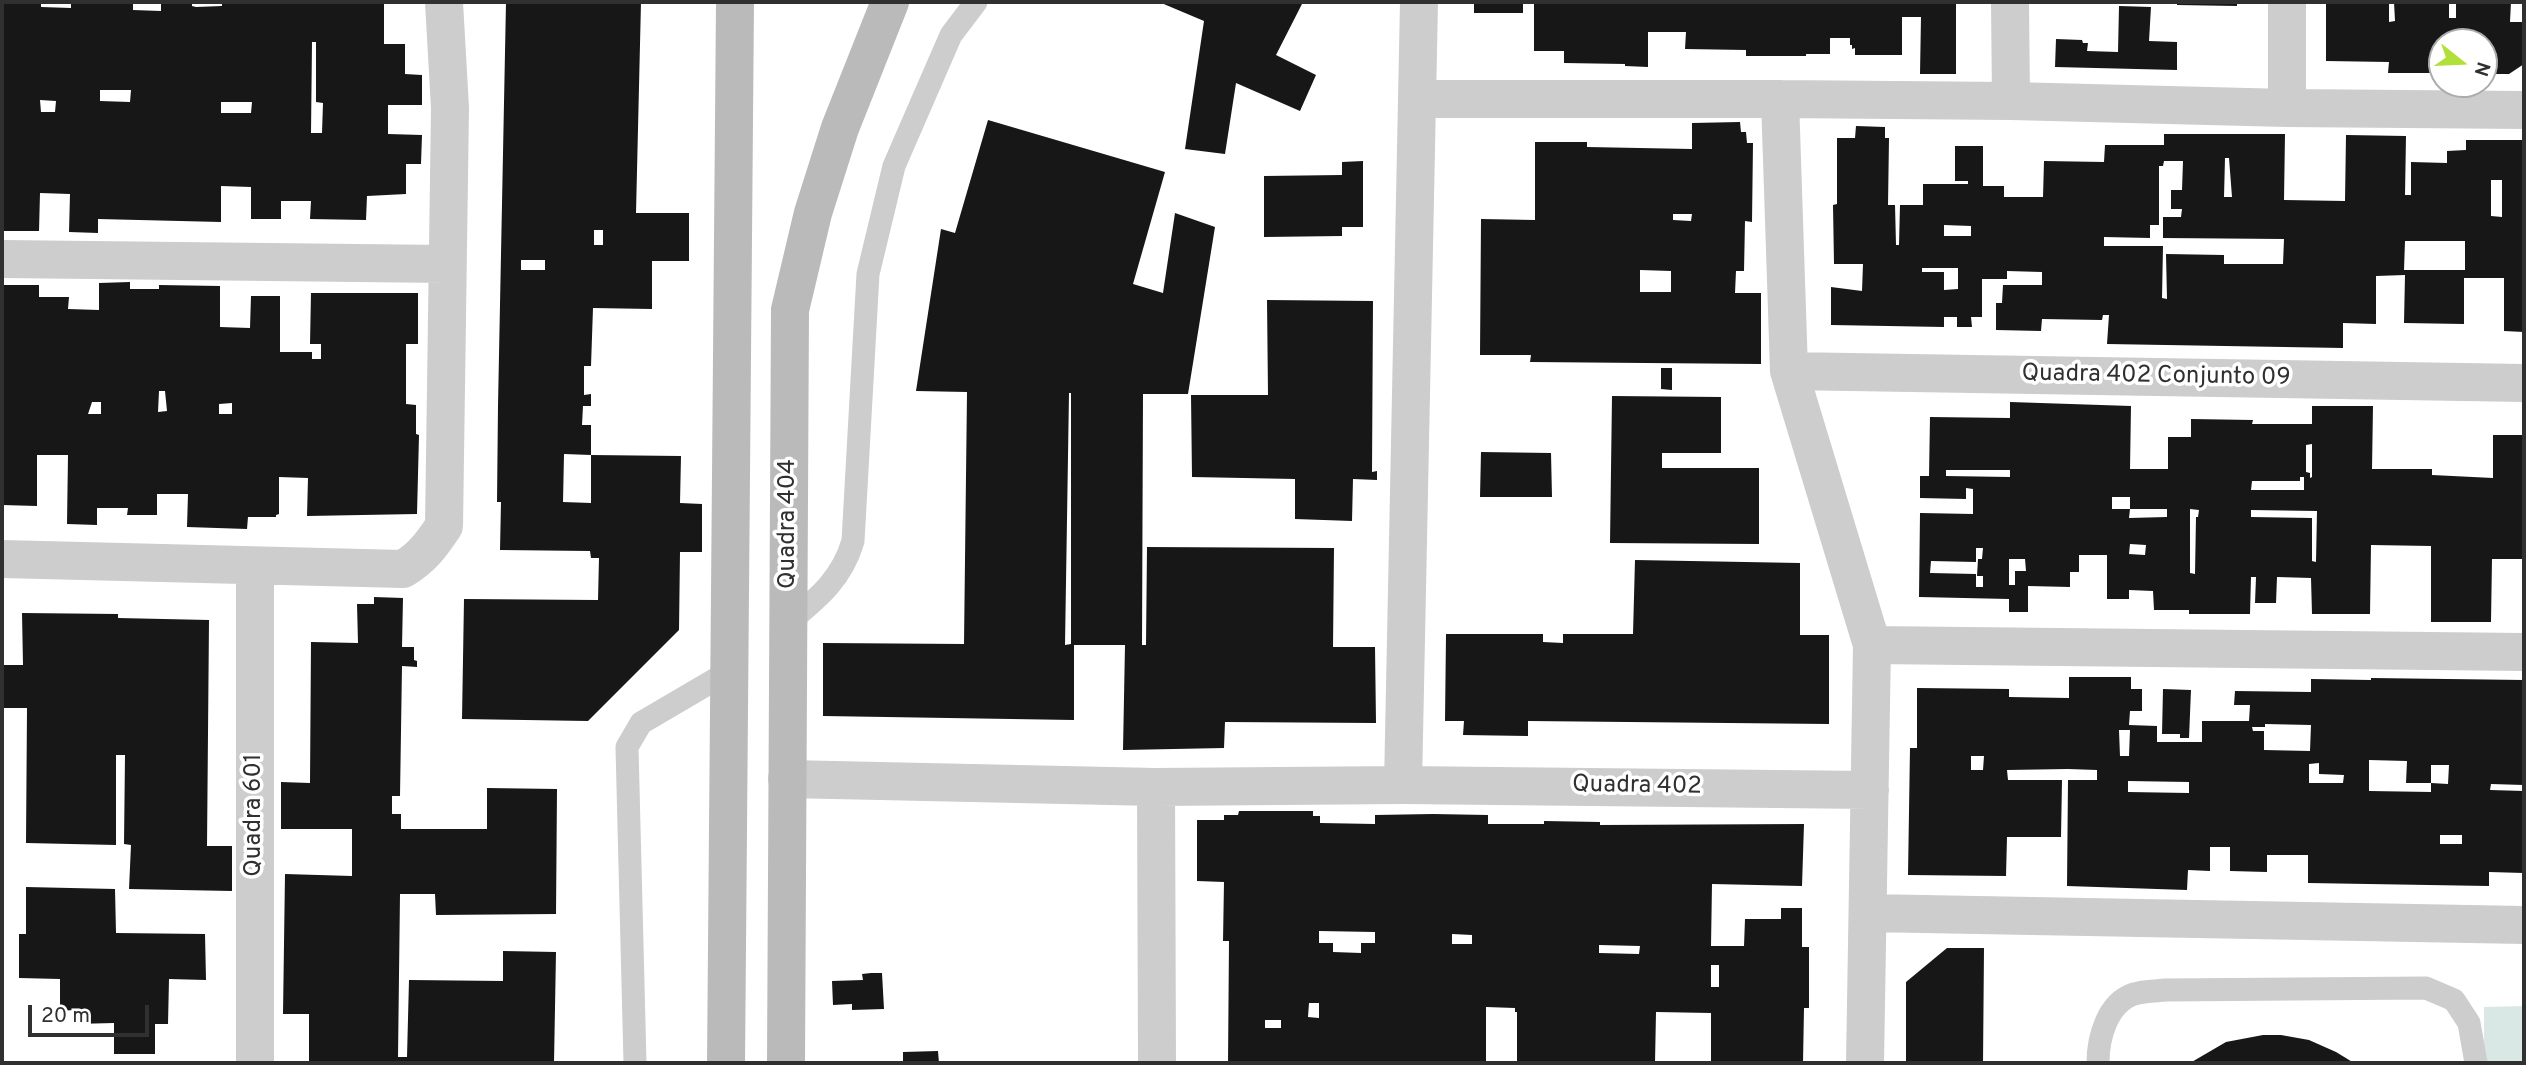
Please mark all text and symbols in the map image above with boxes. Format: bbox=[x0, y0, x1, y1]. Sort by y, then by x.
north arrow bbox=[2428, 28, 2498, 98]
text: N bbox=[2468, 59, 2495, 79]
street label: Quadra 402 Conjunto 09 bbox=[2021, 360, 2291, 394]
street label: Quadra 404 bbox=[775, 459, 803, 589]
street label: Quadra 601 bbox=[241, 753, 269, 877]
street label: Quadra 402 bbox=[1572, 771, 1702, 803]
scale bar bbox=[32, 992, 152, 1036]
text: 20 m bbox=[41, 1003, 90, 1030]

